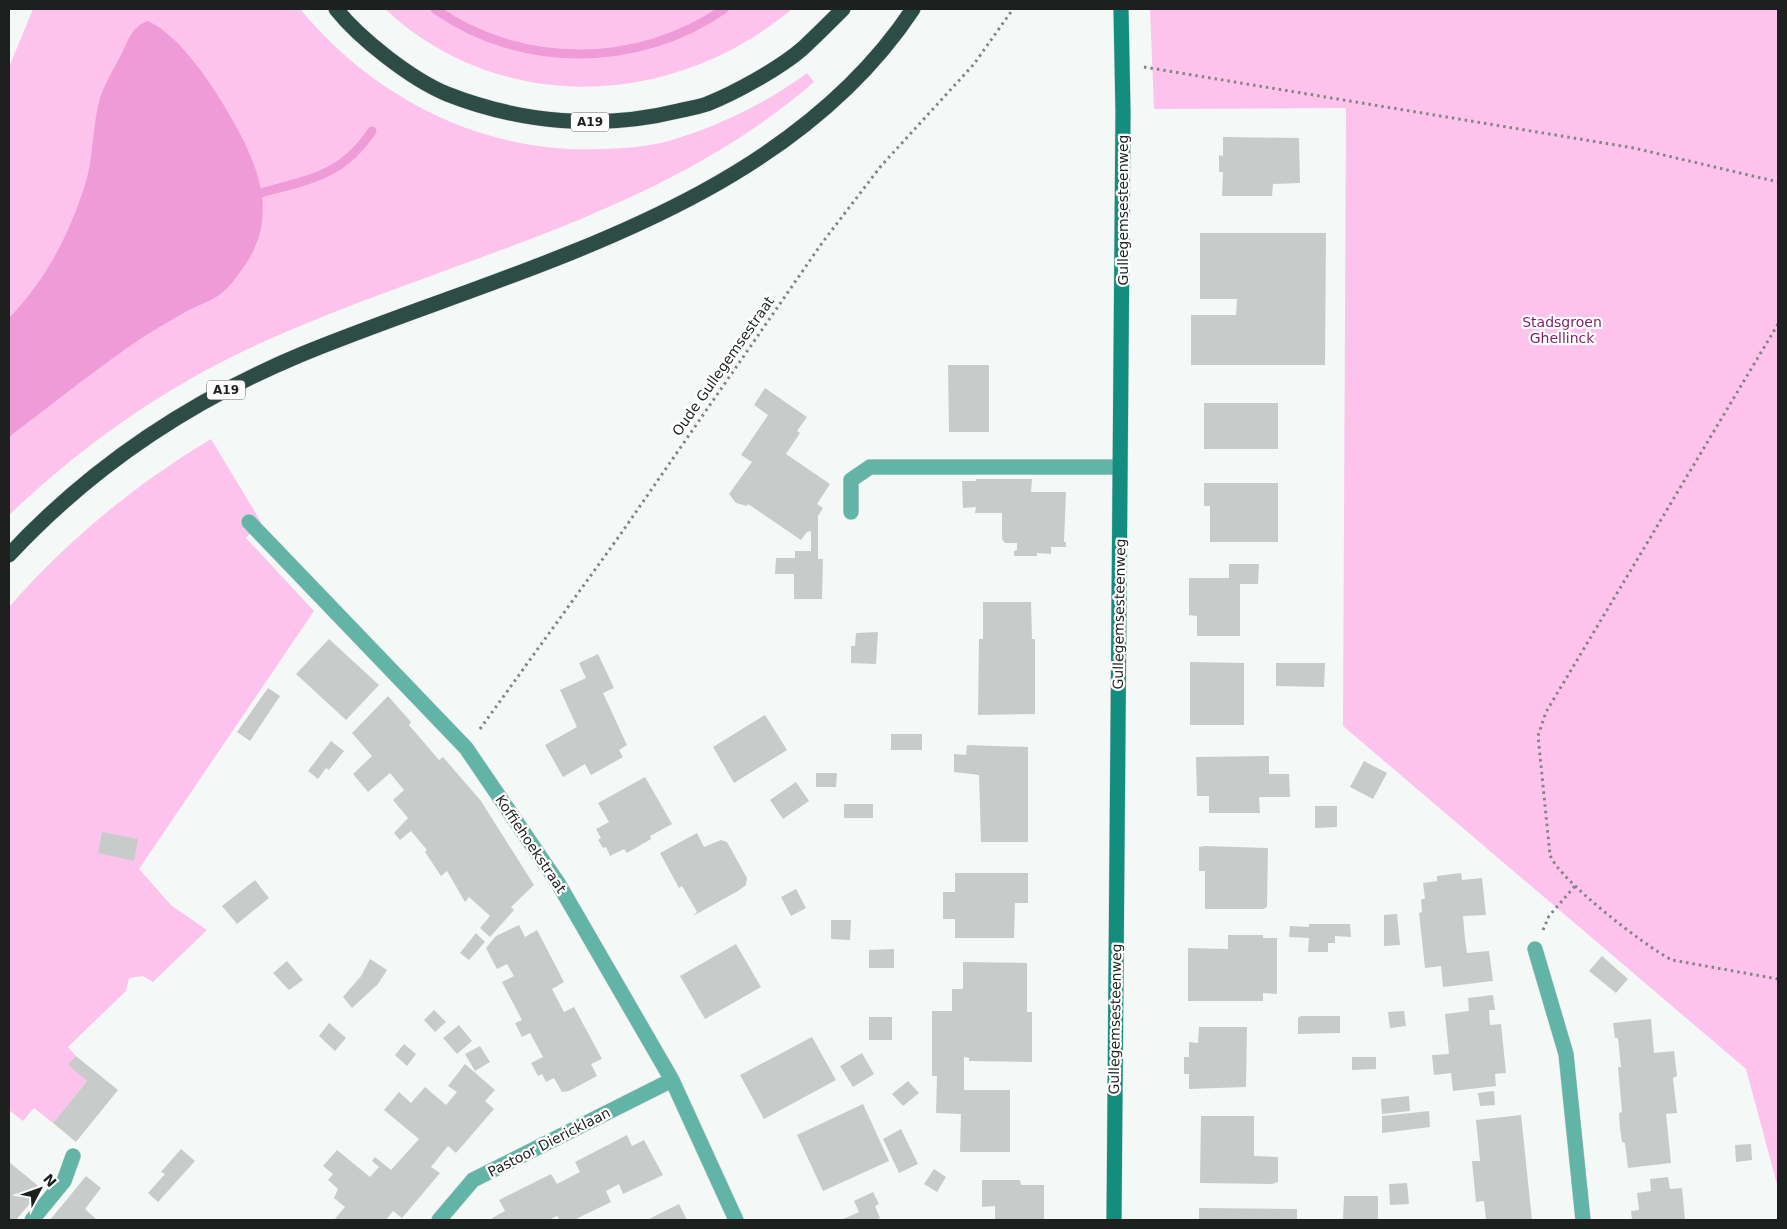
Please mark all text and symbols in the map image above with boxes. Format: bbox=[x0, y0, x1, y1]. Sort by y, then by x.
road number: A19 bbox=[571, 112, 609, 132]
street label: Gullegemsesteenweg bbox=[1115, 135, 1131, 286]
street label: Oude Gullegemsestraat bbox=[669, 293, 778, 439]
park label: Stadsgroen Ghellinck bbox=[1522, 314, 1602, 346]
road number: A19 bbox=[207, 380, 245, 400]
street label: Gullegemsesteenweg bbox=[1110, 538, 1128, 690]
street label: Koffiehoekstraat bbox=[492, 792, 570, 896]
street label: Gullegemsesteenweg bbox=[1106, 943, 1124, 1095]
street label: Pastoor Diericklaan bbox=[485, 1104, 613, 1180]
north arrow bbox=[15, 1164, 65, 1214]
text: N bbox=[40, 1171, 60, 1190]

